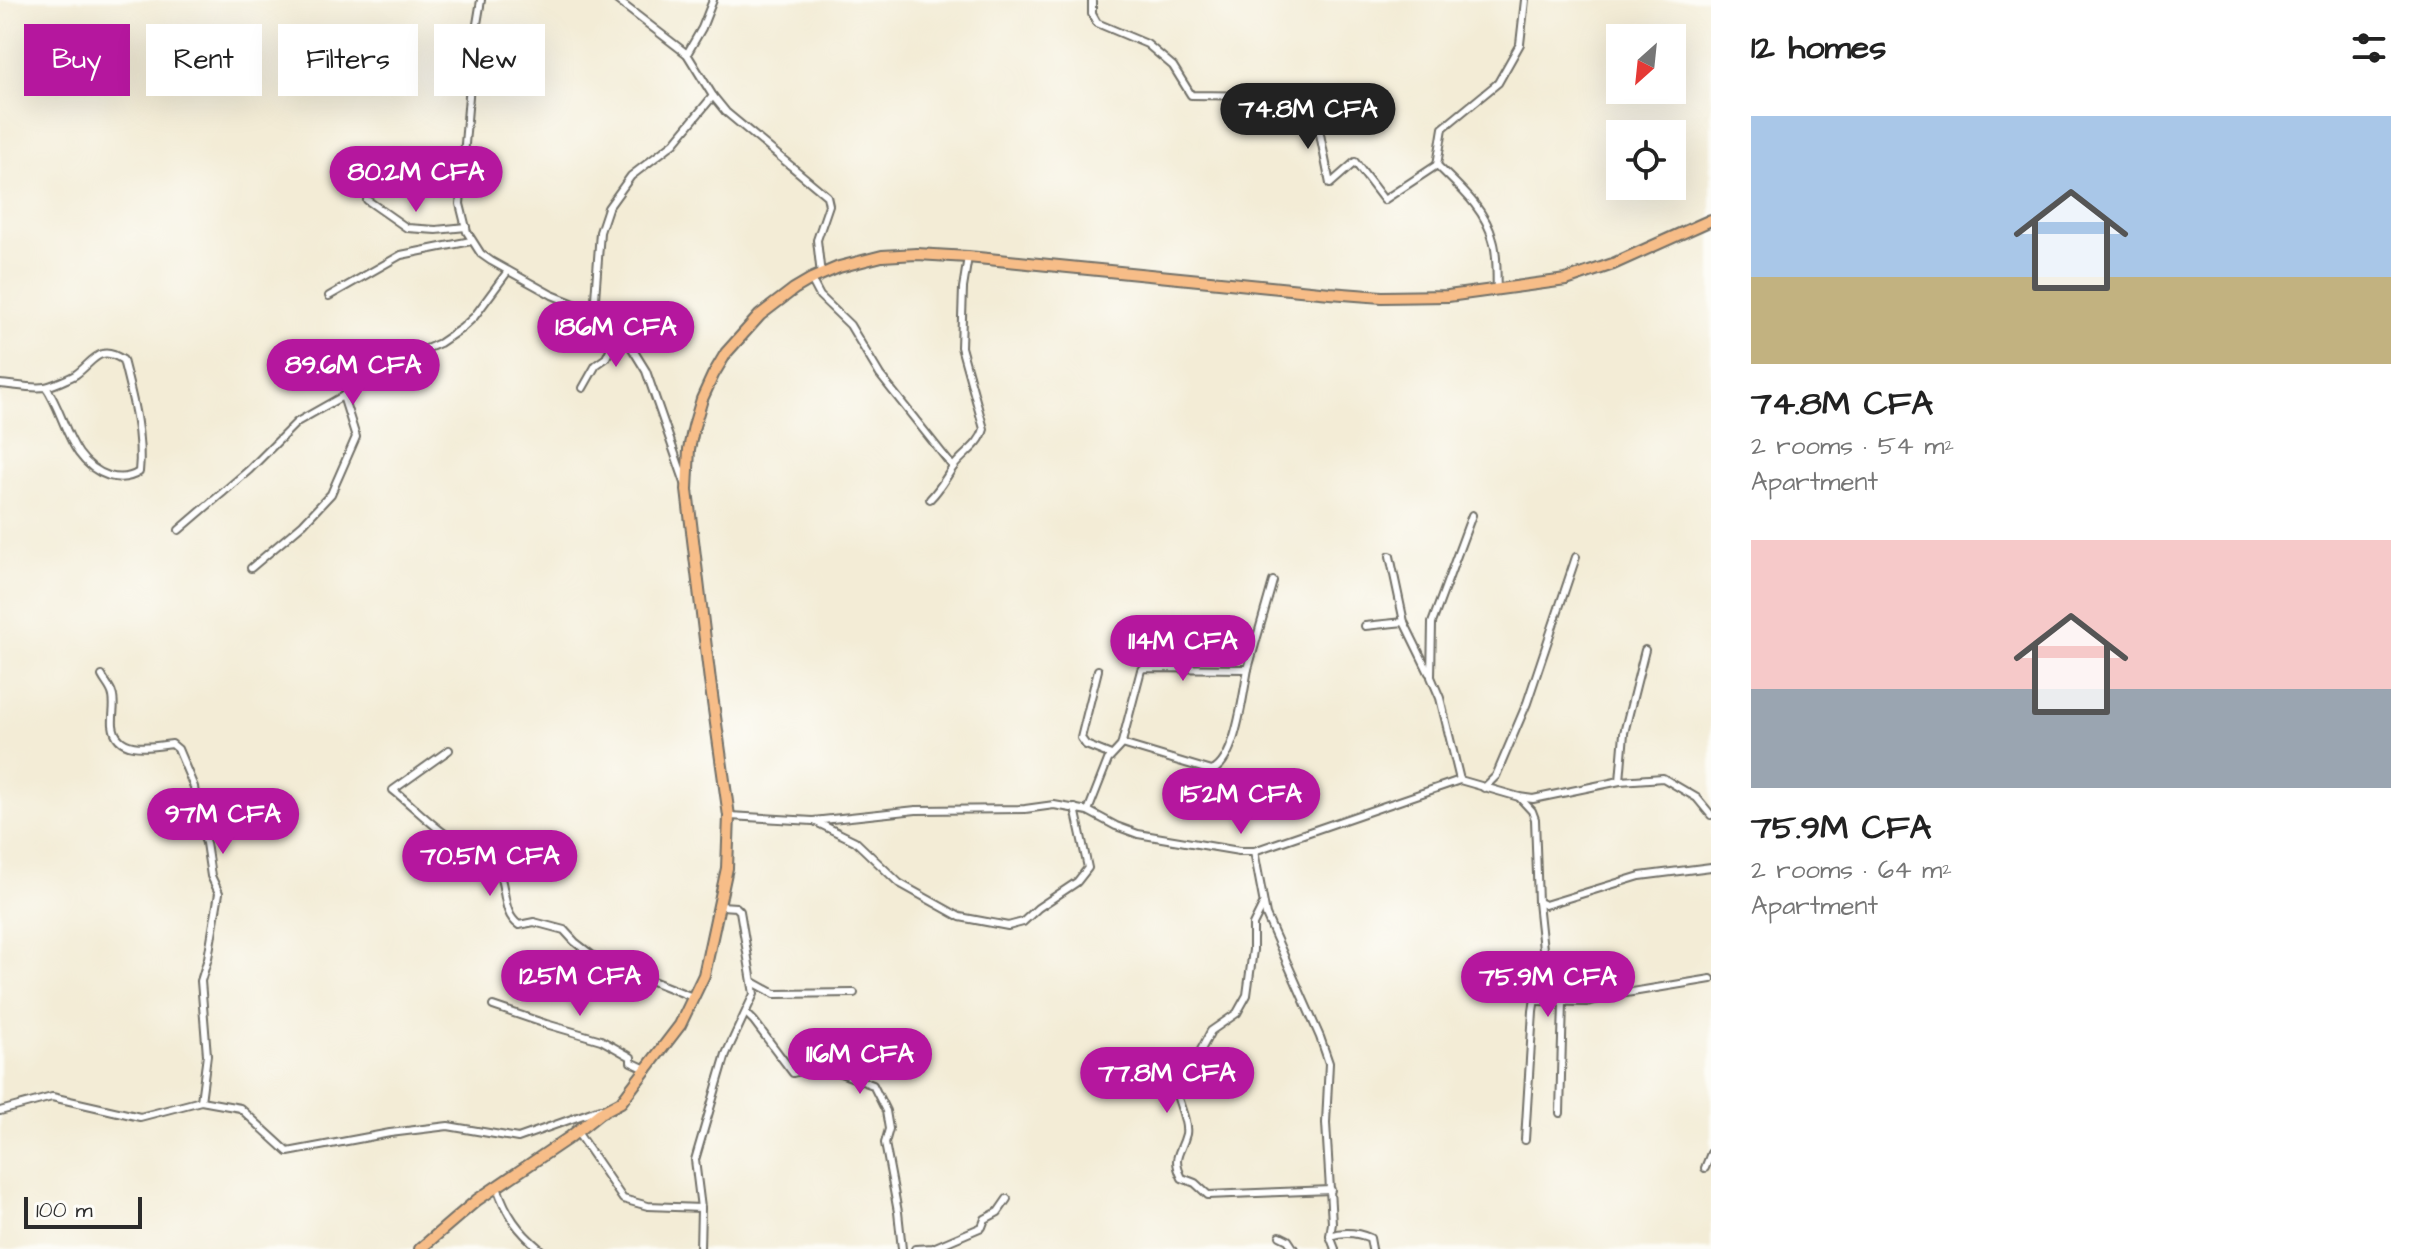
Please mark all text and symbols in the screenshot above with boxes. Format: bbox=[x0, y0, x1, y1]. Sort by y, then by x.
chip: Buy bbox=[24, 24, 130, 96]
chip: Rent bbox=[146, 24, 262, 96]
chip: Filters bbox=[278, 24, 418, 96]
chip: New bbox=[434, 24, 545, 96]
north arrow bbox=[1606, 24, 1686, 104]
map controls bbox=[1606, 24, 1686, 200]
text: 12 homes bbox=[1751, 24, 1886, 72]
icon: filters bbox=[2347, 26, 2391, 70]
pin: 74.8M CFA bbox=[1216, 83, 1400, 151]
text: 74.8M CFA bbox=[1238, 91, 1378, 127]
button: locate bbox=[1606, 120, 1686, 200]
pin: 80.2M CFA bbox=[324, 146, 508, 214]
text: 80.2M CFA bbox=[348, 154, 484, 190]
icon: home bbox=[1999, 168, 2143, 312]
pin: 186M CFA bbox=[533, 301, 699, 369]
text: 186M CFA bbox=[555, 309, 677, 345]
pin: 89.6M CFA bbox=[261, 339, 445, 407]
text: 89.6M CFA bbox=[285, 347, 421, 383]
text: 74.8M CFA bbox=[1751, 380, 1933, 428]
text: 2 rooms · 54 m² bbox=[1751, 428, 1954, 464]
text: Apartment bbox=[1751, 464, 1878, 500]
icon: home bbox=[1999, 592, 2143, 736]
pin: 114M CFA bbox=[1100, 615, 1266, 683]
text: 114M CFA bbox=[1128, 623, 1238, 659]
pin: 152M CFA bbox=[1158, 768, 1324, 836]
text: 152M CFA bbox=[1180, 776, 1302, 812]
pin: 97M CFA bbox=[149, 788, 297, 856]
text: 97M CFA bbox=[165, 796, 281, 832]
text: 75.9M CFA bbox=[1751, 804, 1931, 852]
pin: 70.5M CFA bbox=[398, 830, 582, 898]
text: 70.5M CFA bbox=[420, 838, 560, 874]
text: 2 rooms · 64 m² bbox=[1751, 852, 1952, 888]
text: Apartment bbox=[1751, 888, 1878, 924]
pin: 125M CFA bbox=[497, 950, 663, 1018]
pin: 75.9M CFA bbox=[1456, 951, 1640, 1019]
text: 125M CFA bbox=[519, 958, 641, 994]
text: 75.9M CFA bbox=[1479, 959, 1617, 995]
pin: 116M CFA bbox=[777, 1028, 943, 1096]
text: 116M CFA bbox=[806, 1036, 914, 1072]
pin: 77.8M CFA bbox=[1075, 1047, 1259, 1115]
text: 77.8M CFA bbox=[1098, 1055, 1236, 1091]
scale bar bbox=[24, 1193, 142, 1229]
text: 100 m bbox=[36, 1195, 93, 1226]

